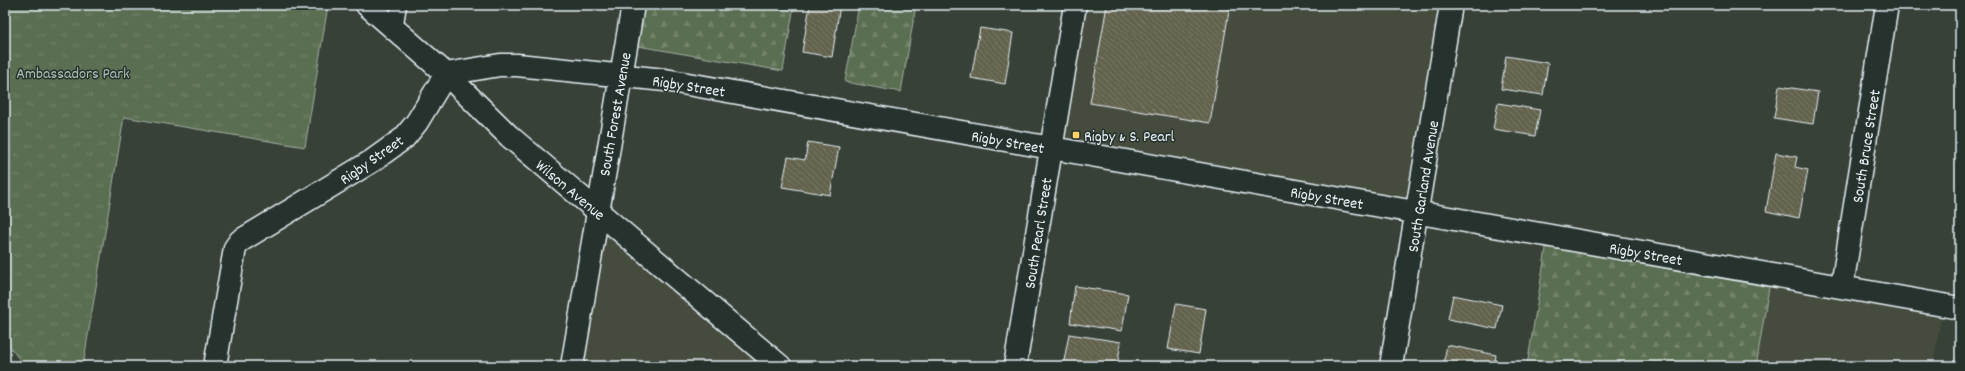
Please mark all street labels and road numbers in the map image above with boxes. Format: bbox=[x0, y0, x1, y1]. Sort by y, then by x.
street label: South Forest Avenue bbox=[594, 51, 639, 178]
street label: Rigby Street bbox=[650, 70, 727, 105]
street label: South Bruce Street bbox=[1847, 88, 1888, 205]
street label: South Garland Avenue bbox=[1403, 119, 1446, 254]
street label: Rigby Street bbox=[969, 126, 1046, 161]
street label: Rigby Street bbox=[336, 130, 409, 192]
street label: Wilson Avenue bbox=[530, 155, 609, 227]
street label: South Pearl Street bbox=[1019, 176, 1060, 291]
street label: Rigby Street bbox=[1288, 182, 1365, 217]
street label: Rigby Street bbox=[1607, 238, 1684, 273]

